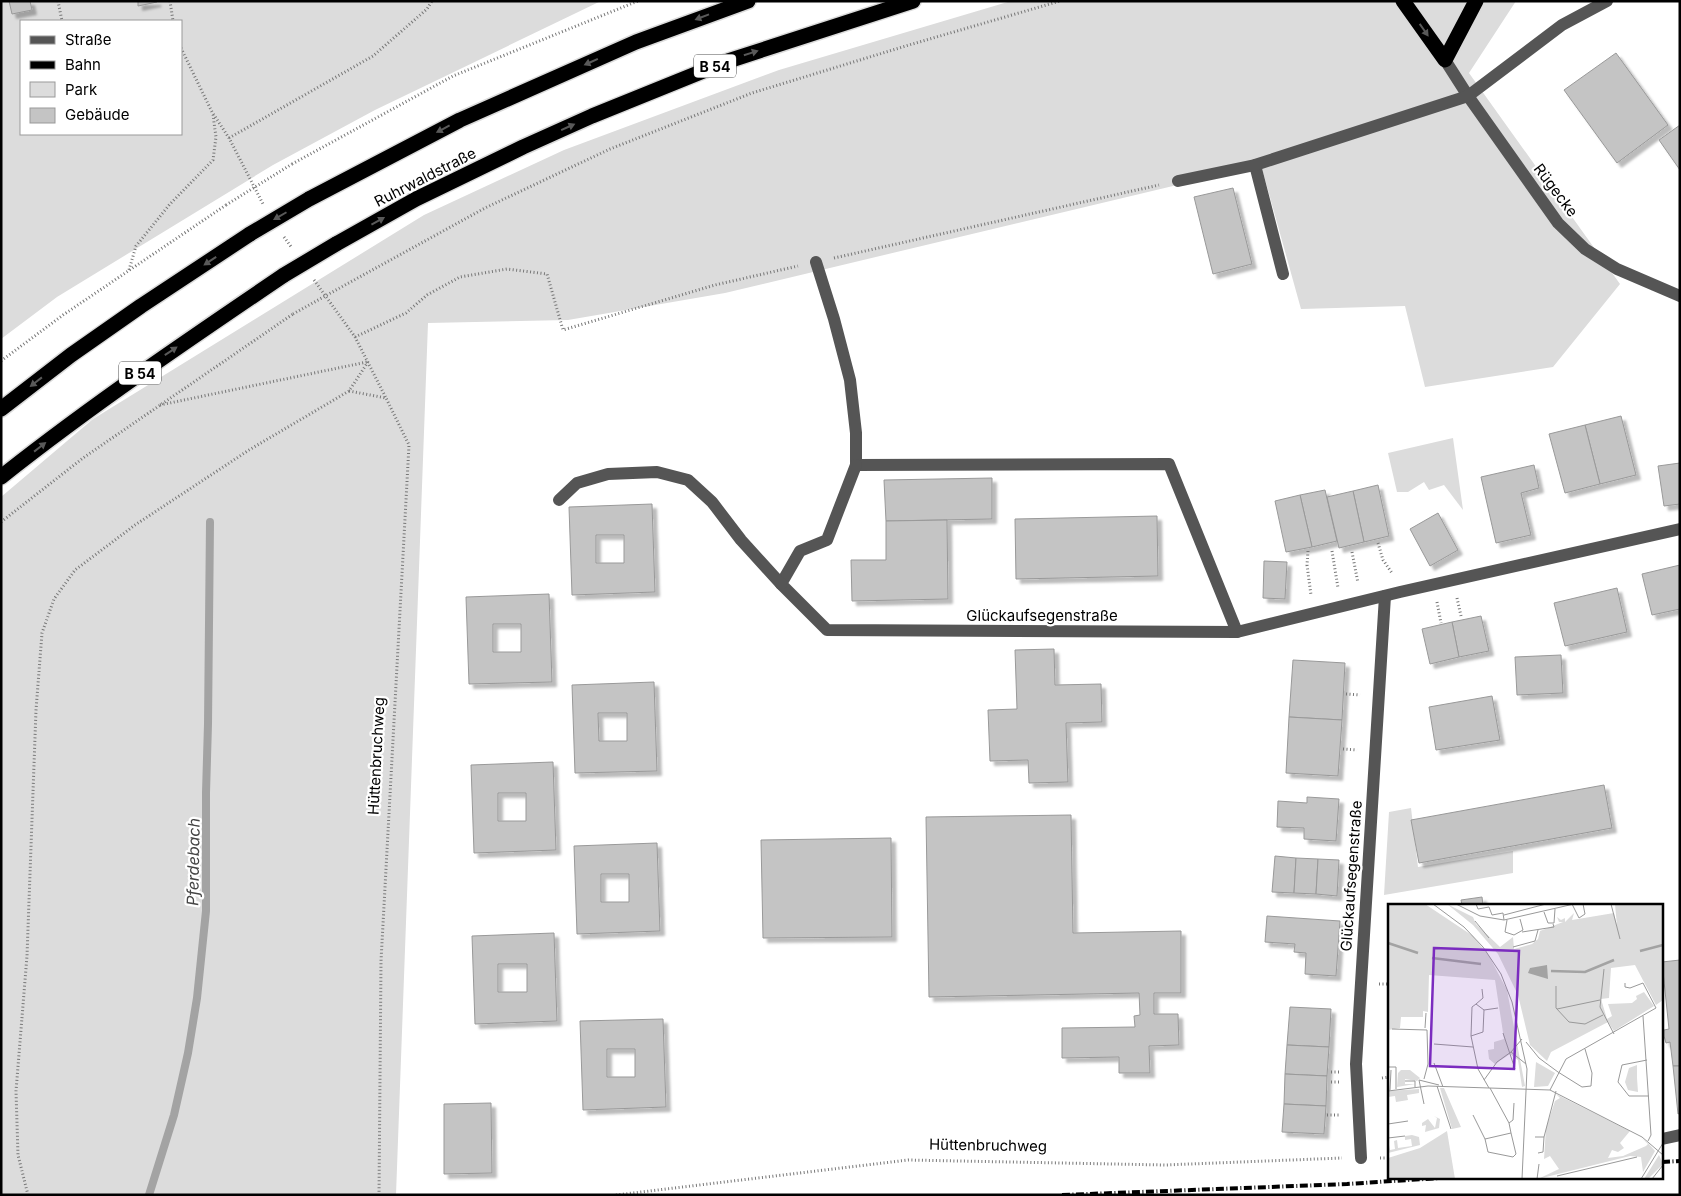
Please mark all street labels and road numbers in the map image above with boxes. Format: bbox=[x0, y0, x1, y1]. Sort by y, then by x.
road number: B 54 bbox=[694, 54, 736, 78]
street label: Ruhrwaldstraße bbox=[371, 143, 479, 211]
street label: Rügecke bbox=[1530, 160, 1582, 220]
road number: B 54 bbox=[119, 362, 161, 384]
street label: Glückaufsegenstraße bbox=[966, 606, 1118, 625]
street label: Hüttenbruchweg bbox=[363, 697, 389, 815]
street label: Glückaufsegenstraße bbox=[1336, 800, 1366, 952]
street label: Hüttenbruchweg bbox=[929, 1134, 1047, 1156]

